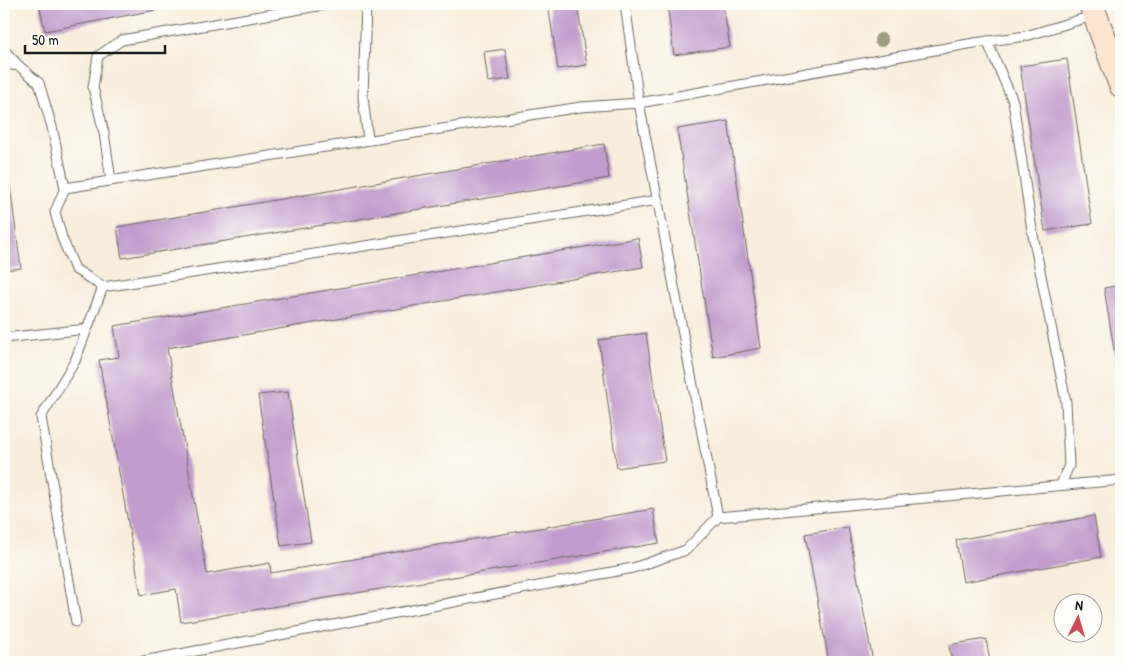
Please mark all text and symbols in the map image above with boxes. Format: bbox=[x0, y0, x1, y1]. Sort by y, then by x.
scale bar bbox=[25, 22, 165, 54]
text: 50 m bbox=[32, 29, 59, 50]
north arrow bbox=[1052, 594, 1102, 644]
text: N bbox=[1075, 595, 1084, 614]

